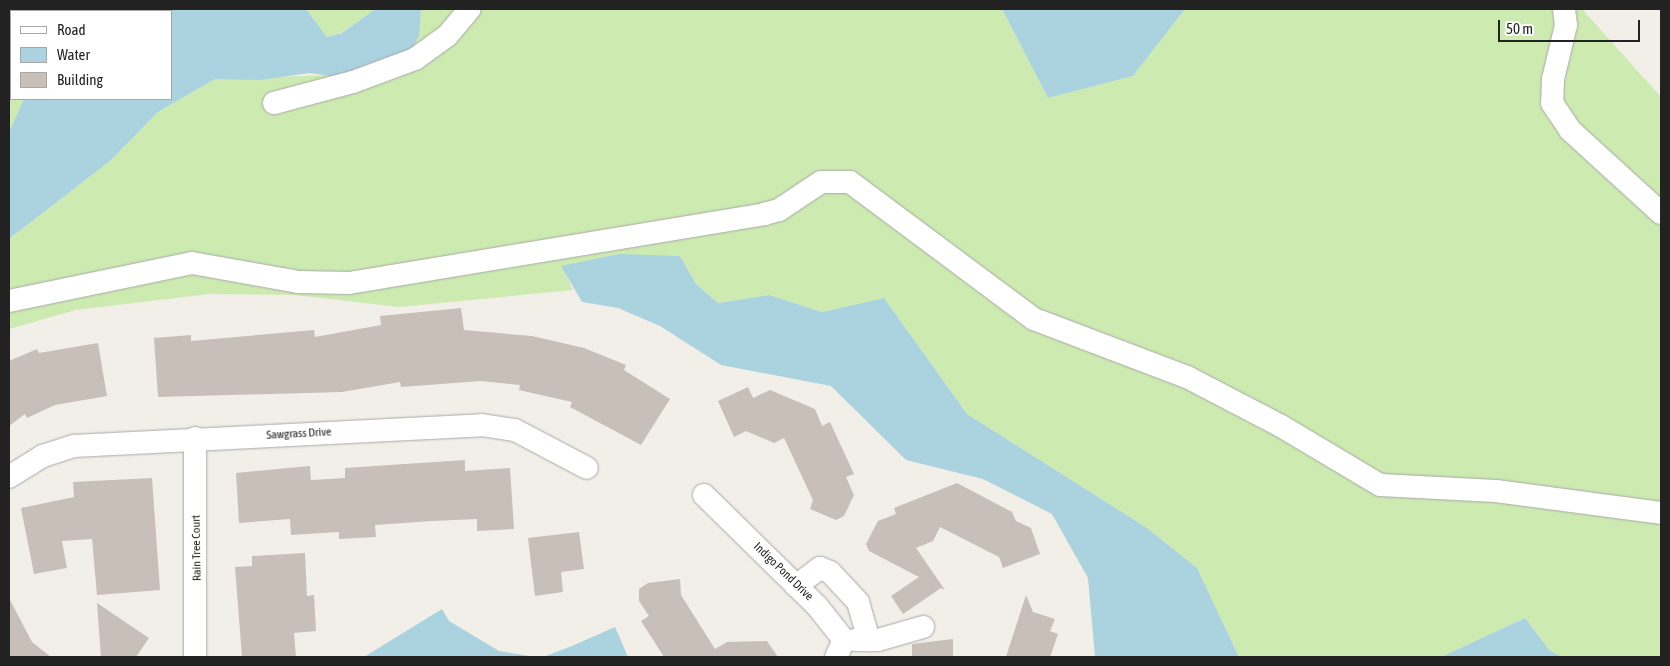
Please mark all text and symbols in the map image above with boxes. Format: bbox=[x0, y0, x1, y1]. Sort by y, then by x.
legend bbox=[10, 10, 172, 100]
scale bar bbox=[1500, 10, 1642, 42]
text: 50 m bbox=[1506, 20, 1533, 37]
text: Road bbox=[57, 21, 86, 38]
text: Water bbox=[57, 46, 90, 63]
text: Building bbox=[57, 71, 103, 88]
street label: Sawgrass Drive bbox=[266, 425, 332, 443]
street label: Rain Tree Court bbox=[189, 515, 205, 581]
street label: Indigo Pond Drive bbox=[750, 540, 816, 604]

